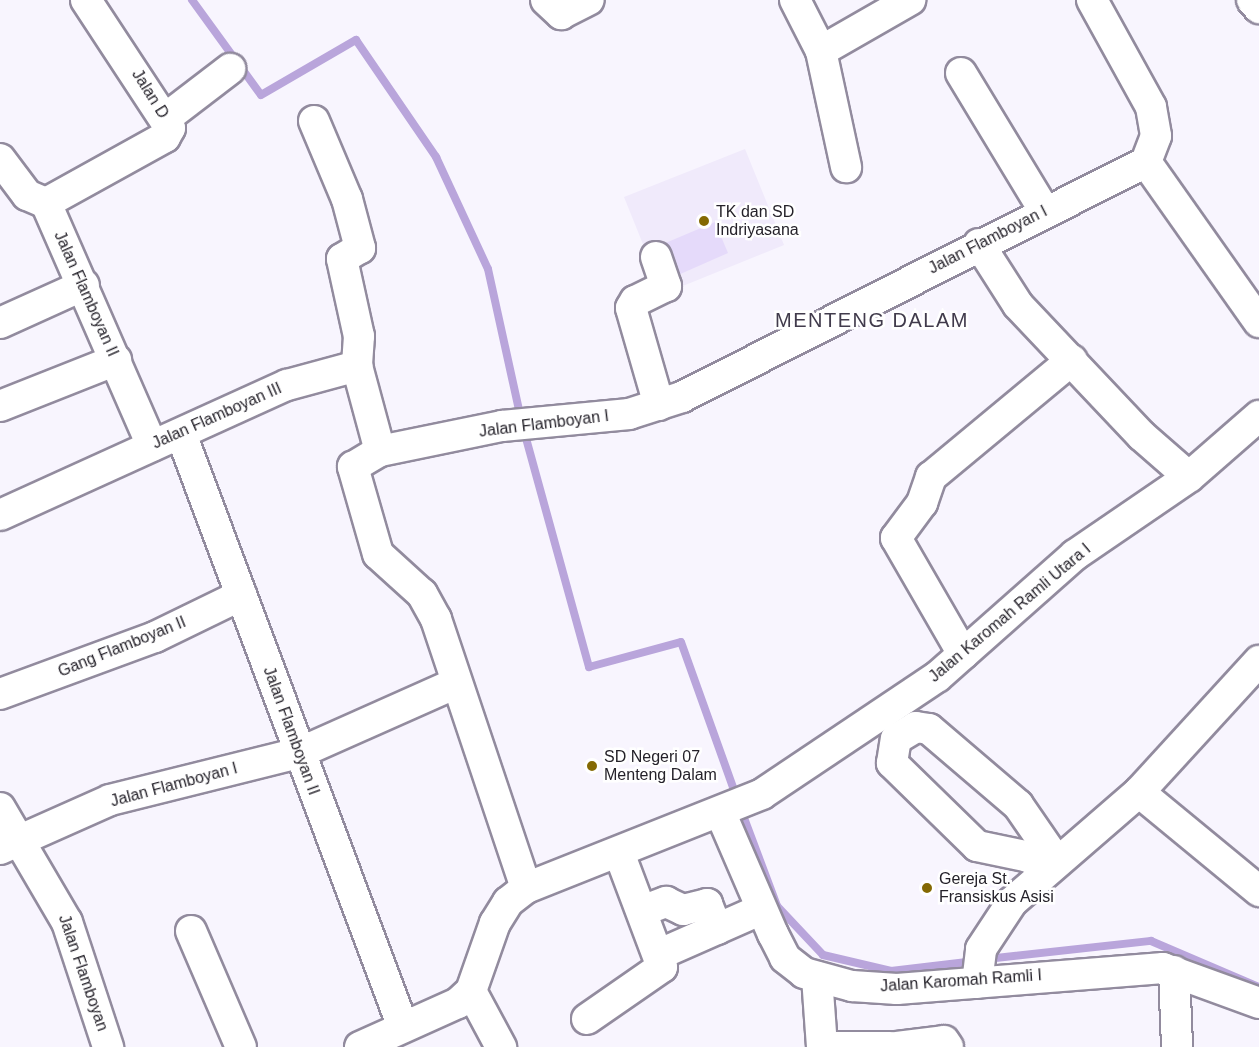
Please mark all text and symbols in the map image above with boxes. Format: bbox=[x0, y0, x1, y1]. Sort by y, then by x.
street label: Jalan D bbox=[127, 66, 173, 122]
place label: TK dan SD Indriyasana bbox=[716, 202, 799, 240]
street label: Jalan Flamboyan I bbox=[925, 202, 1051, 278]
marker: TK dan SD Indriyasana bbox=[697, 214, 711, 228]
street label: Jalan Flamboyan II bbox=[50, 228, 122, 360]
district label: MENTENG DALAM bbox=[775, 308, 969, 332]
street label: Jalan Flamboyan III bbox=[149, 379, 285, 453]
street label: Jalan Flamboyan I bbox=[478, 407, 610, 441]
street label: Jalan Karomah Ramli Utara I bbox=[925, 540, 1095, 686]
street label: Gang Flamboyan II bbox=[55, 613, 189, 681]
street label: Jalan Flamboyan II bbox=[259, 664, 323, 798]
place label: SD Negeri 07 Menteng Dalam bbox=[604, 747, 717, 785]
street label: Jalan Flamboyan I bbox=[108, 759, 240, 811]
marker: SD Negeri 07 Menteng Dalam bbox=[585, 759, 599, 773]
place label: Gereja St. Fransiskus Asisi bbox=[939, 869, 1055, 907]
marker: Gereja St. Fransiskus Asisi bbox=[920, 881, 934, 895]
street label: Jalan Flamboyan bbox=[54, 912, 112, 1034]
street label: Jalan Karomah Ramli I bbox=[880, 966, 1042, 996]

